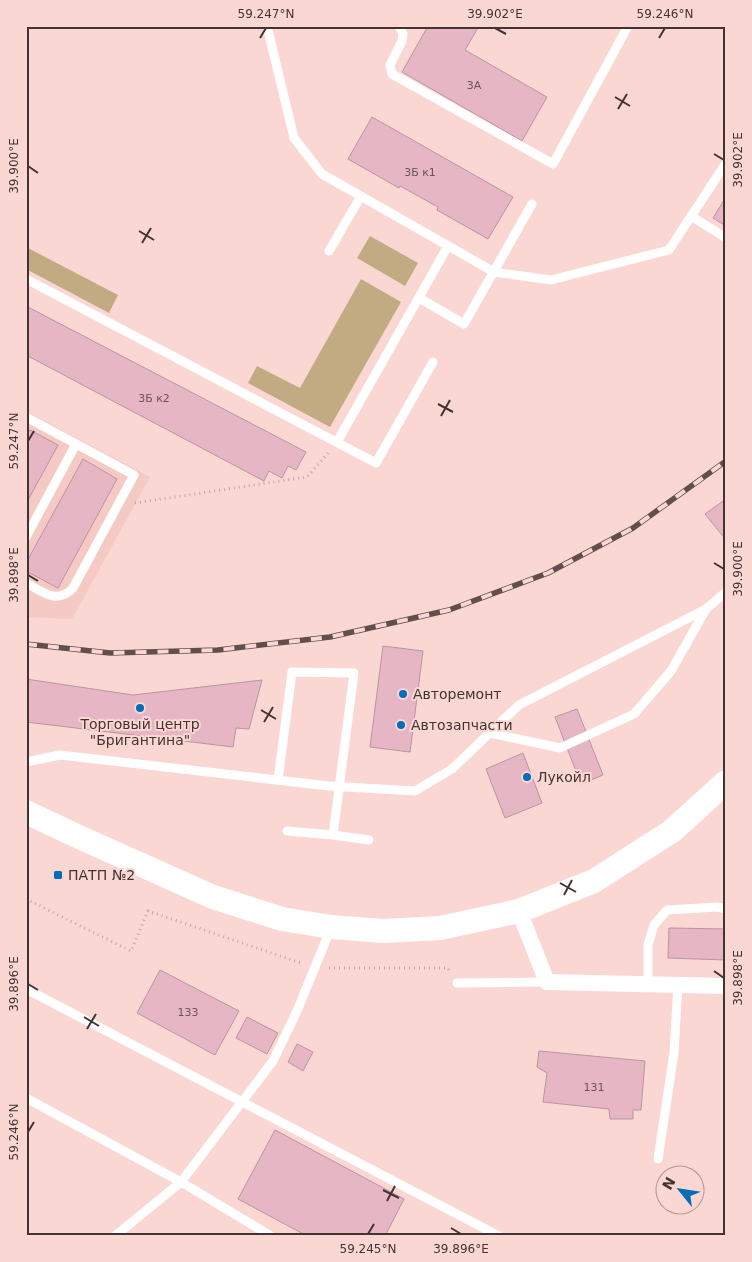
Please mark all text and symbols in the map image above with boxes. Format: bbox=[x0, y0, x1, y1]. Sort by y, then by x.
text: 59.247°N bbox=[238, 7, 294, 21]
text: 39.902°E bbox=[467, 7, 523, 21]
text: 59.246°N bbox=[637, 7, 693, 21]
house number: 3А bbox=[467, 79, 482, 92]
text: 39.902°E bbox=[731, 132, 745, 188]
text: 39.900°E bbox=[7, 138, 21, 194]
house number: 3Б к1 bbox=[404, 166, 436, 179]
house number: 3Б к2 bbox=[138, 392, 170, 405]
text: 59.247°N bbox=[7, 413, 21, 469]
text: 39.900°E bbox=[731, 541, 745, 597]
text: 39.898°E bbox=[7, 547, 21, 603]
place label: Авторемонт bbox=[413, 686, 501, 702]
marker: Авторемонт bbox=[397, 688, 409, 700]
marker: Торговый центр "Бригантина" bbox=[134, 702, 146, 714]
place label: Торговый центр "Бригантина" bbox=[79, 716, 200, 748]
place label: Автозапчасти bbox=[411, 717, 513, 733]
marker: Автозапчасти bbox=[395, 719, 407, 731]
place label: Лукойл bbox=[537, 769, 591, 785]
marker: Лукойл bbox=[521, 771, 533, 783]
place label: ПАТП №2 bbox=[68, 867, 135, 883]
marker: ПАТП №2 bbox=[52, 869, 64, 881]
text: 39.898°E bbox=[731, 950, 745, 1006]
text: 39.896°E bbox=[7, 956, 21, 1012]
house number: 133 bbox=[178, 1006, 199, 1019]
house number: 131 bbox=[584, 1081, 605, 1094]
text: 59.246°N bbox=[7, 1104, 21, 1160]
north arrow bbox=[654, 1164, 704, 1214]
text: N bbox=[659, 1174, 679, 1193]
text: 59.245°N bbox=[340, 1242, 396, 1256]
text: 39.896°E bbox=[433, 1242, 489, 1256]

